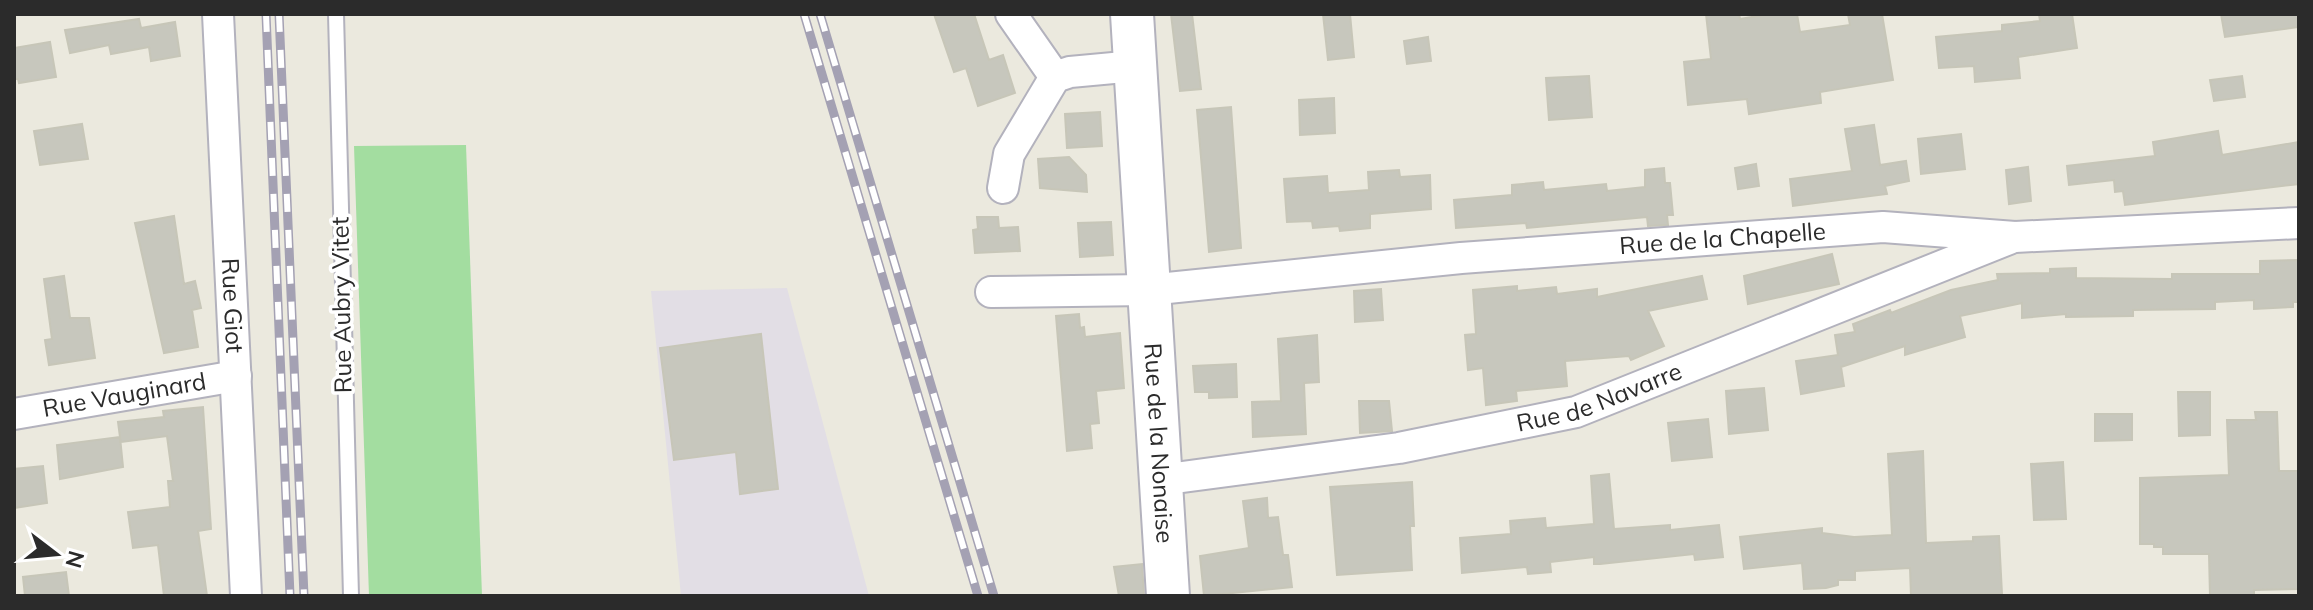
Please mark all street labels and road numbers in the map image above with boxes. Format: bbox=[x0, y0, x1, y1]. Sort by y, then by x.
street label: Rue de la Chapelle bbox=[1618, 215, 1827, 260]
street label: Rue Aubry Vitet bbox=[324, 217, 358, 393]
street label: Rue Giot bbox=[216, 257, 250, 354]
street label: Rue de la Nonaise bbox=[1138, 342, 1181, 544]
street label: Rue de Navarre bbox=[1514, 355, 1686, 438]
street label: Rue Vauginard bbox=[40, 365, 208, 423]

